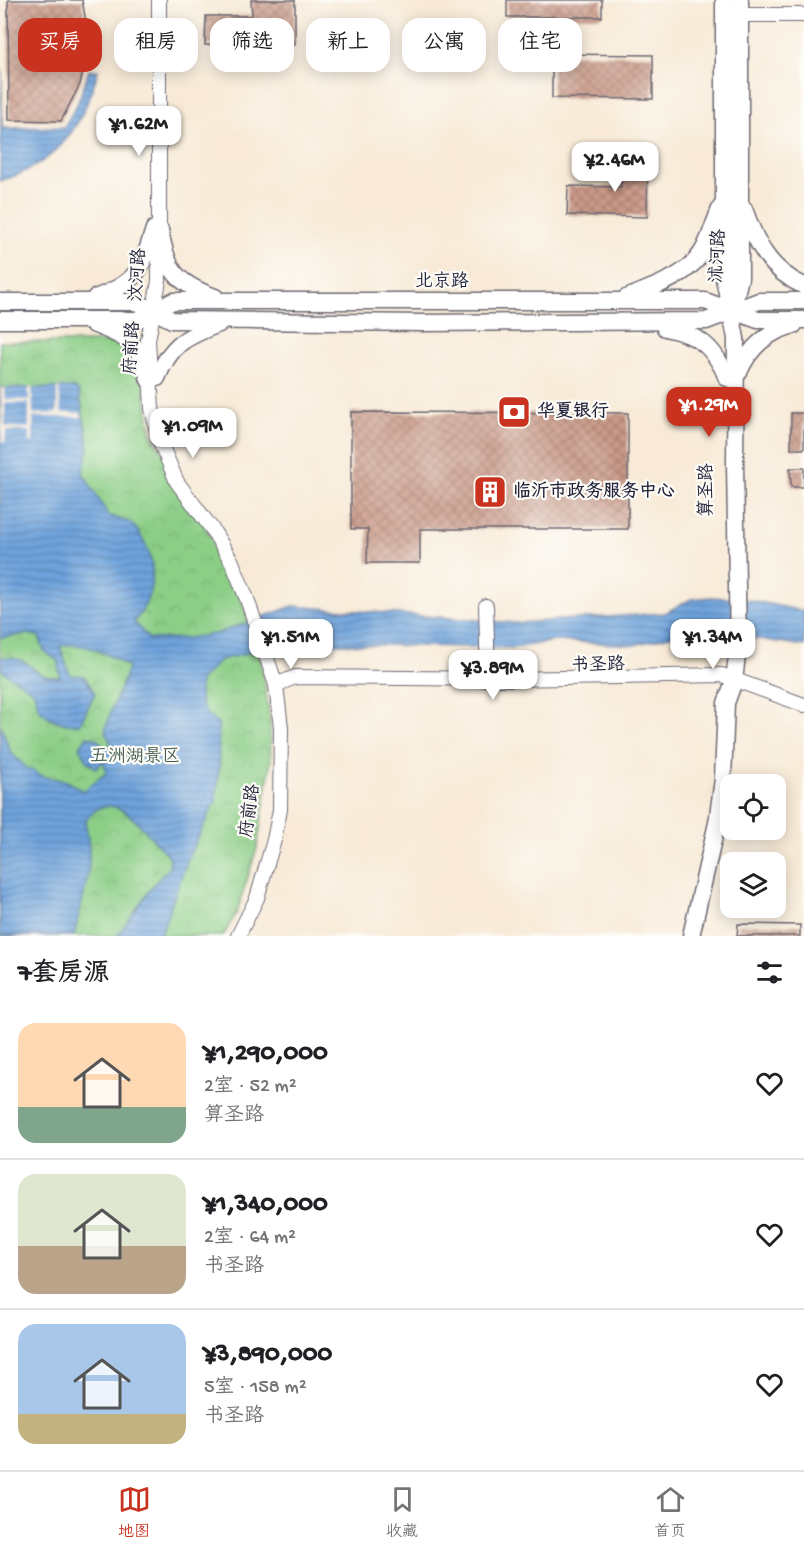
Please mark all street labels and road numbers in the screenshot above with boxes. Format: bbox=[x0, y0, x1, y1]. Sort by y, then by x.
street label: 沭河路 bbox=[706, 228, 731, 284]
street label: 汶河路 bbox=[126, 247, 151, 303]
street label: 北京路 bbox=[415, 271, 469, 293]
street label: 府前路 bbox=[120, 320, 145, 376]
street label: 算圣路 bbox=[696, 463, 718, 517]
street label: 书圣路 bbox=[571, 654, 625, 677]
street label: 府前路 bbox=[236, 783, 265, 839]

